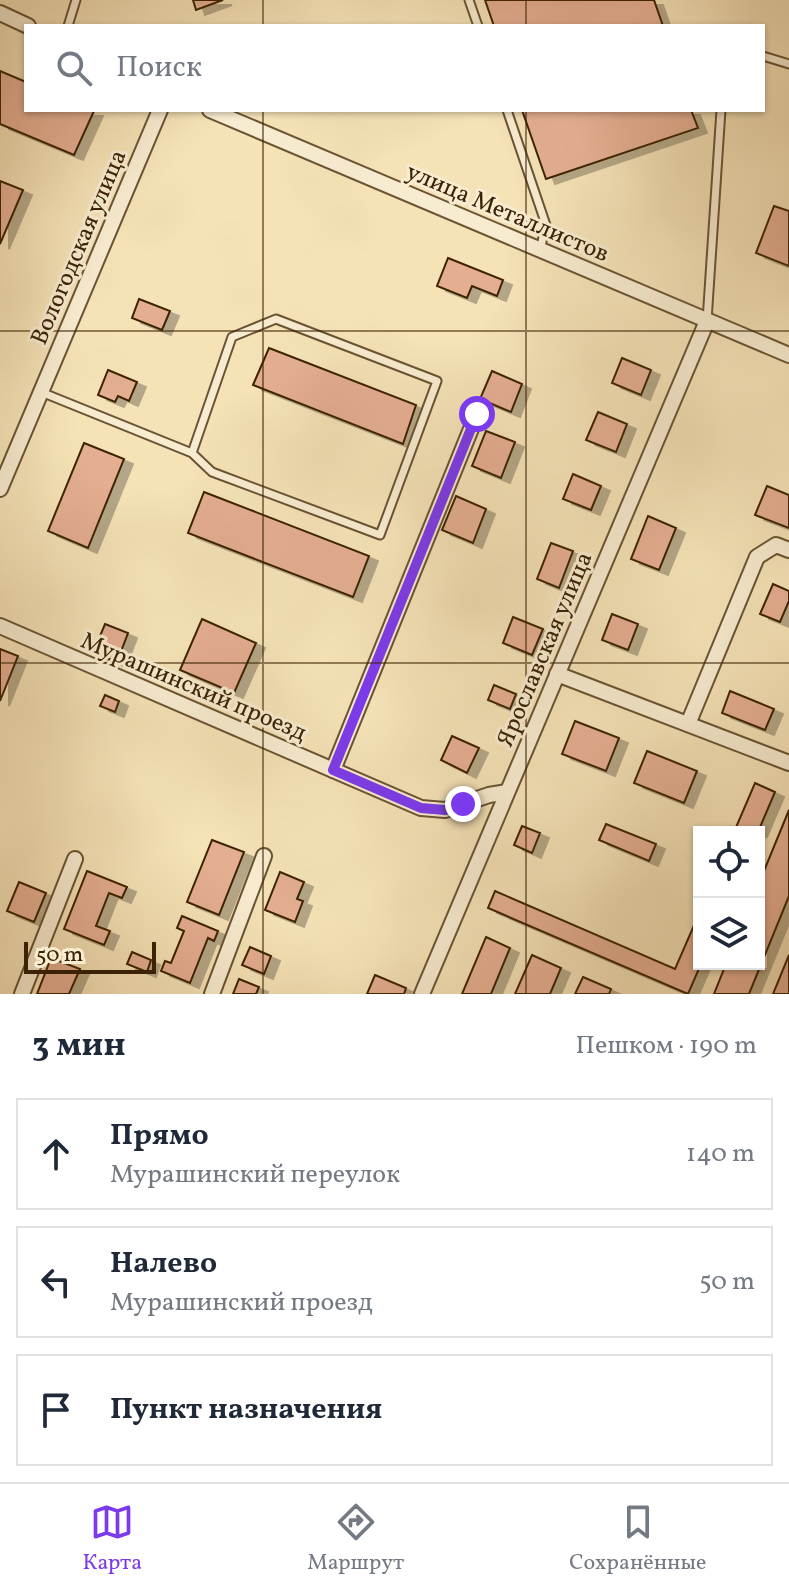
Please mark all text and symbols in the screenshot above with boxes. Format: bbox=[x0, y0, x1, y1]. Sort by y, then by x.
search box bbox=[24, 24, 765, 112]
icon: search bbox=[52, 46, 96, 90]
text: Поиск bbox=[116, 47, 202, 89]
street label: Вологодская улица bbox=[23, 145, 136, 351]
street label: улица Металлистов bbox=[401, 156, 614, 272]
route start bbox=[459, 396, 495, 432]
street label: Ярославская улица bbox=[489, 547, 602, 753]
street label: Мурашинский проезд bbox=[75, 625, 312, 751]
route end bbox=[445, 786, 481, 822]
map controls bbox=[693, 826, 765, 970]
button: locate bbox=[693, 826, 765, 898]
button: layers bbox=[693, 898, 765, 970]
scale bar bbox=[24, 938, 156, 974]
text: 50 m bbox=[36, 940, 83, 971]
text: 3 мин bbox=[32, 1023, 126, 1070]
text: Пешком · 190 m bbox=[576, 1028, 757, 1064]
text: Прямо bbox=[110, 1115, 209, 1157]
icon: ahead bbox=[34, 1132, 78, 1176]
text: 140 m bbox=[686, 1136, 755, 1172]
text: Мурашинский переулок bbox=[110, 1157, 400, 1193]
text: Налево bbox=[110, 1243, 217, 1285]
icon: left bbox=[34, 1260, 78, 1304]
text: 50 m bbox=[699, 1264, 755, 1300]
text: Мурашинский проезд bbox=[110, 1285, 373, 1321]
icon: arrive bbox=[34, 1388, 78, 1432]
text: Пункт назначения bbox=[110, 1389, 382, 1431]
tab: Карта bbox=[82, 1500, 142, 1579]
tab: Маршрут bbox=[307, 1500, 404, 1579]
tab: Сохранённые bbox=[569, 1500, 706, 1579]

